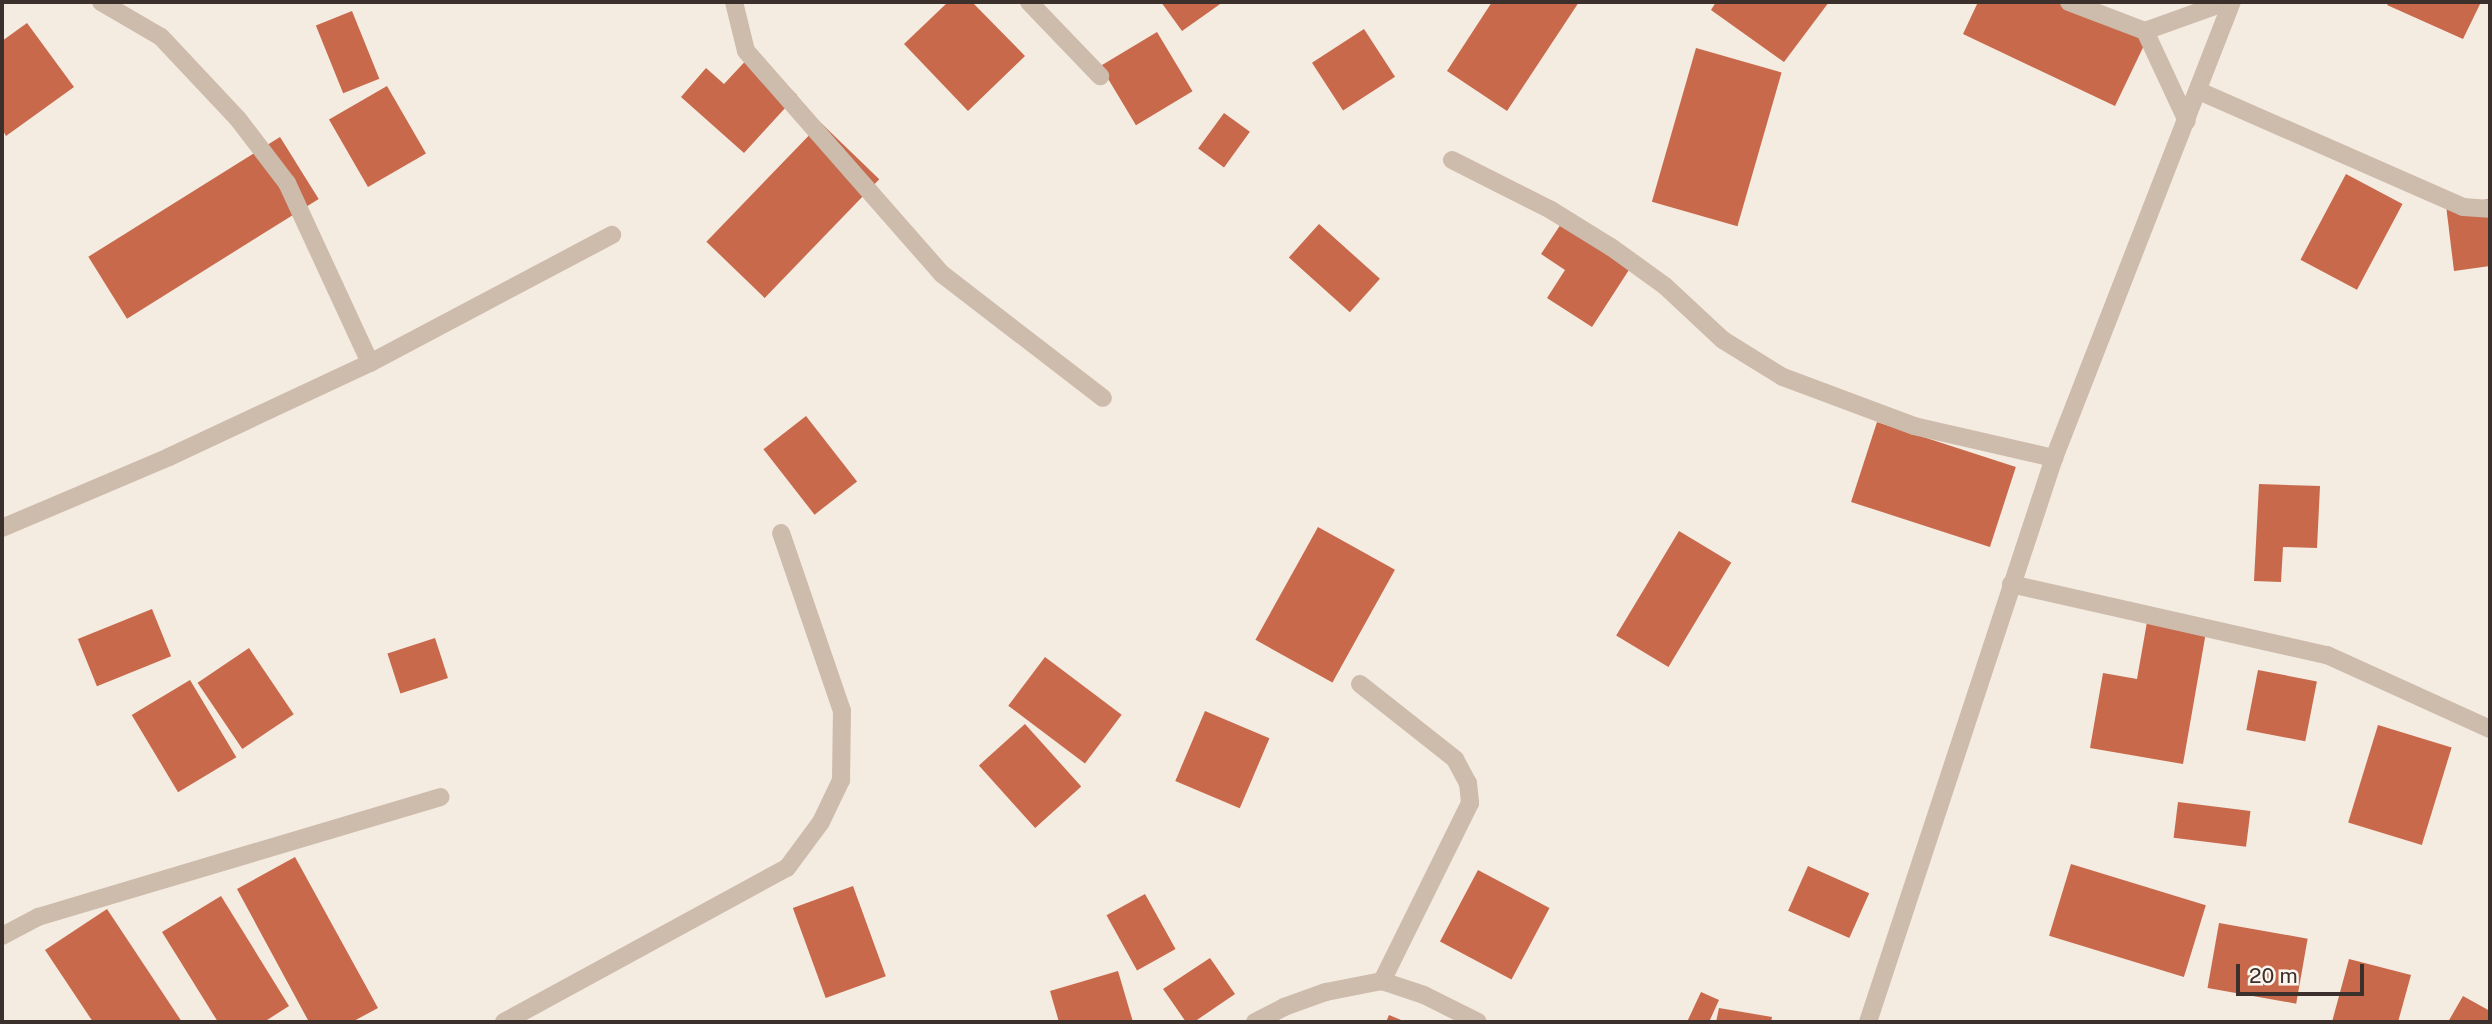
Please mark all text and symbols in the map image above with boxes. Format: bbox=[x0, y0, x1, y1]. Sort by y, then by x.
scale bar bbox=[2240, 950, 2368, 994]
text: 20 m bbox=[2249, 963, 2298, 988]

